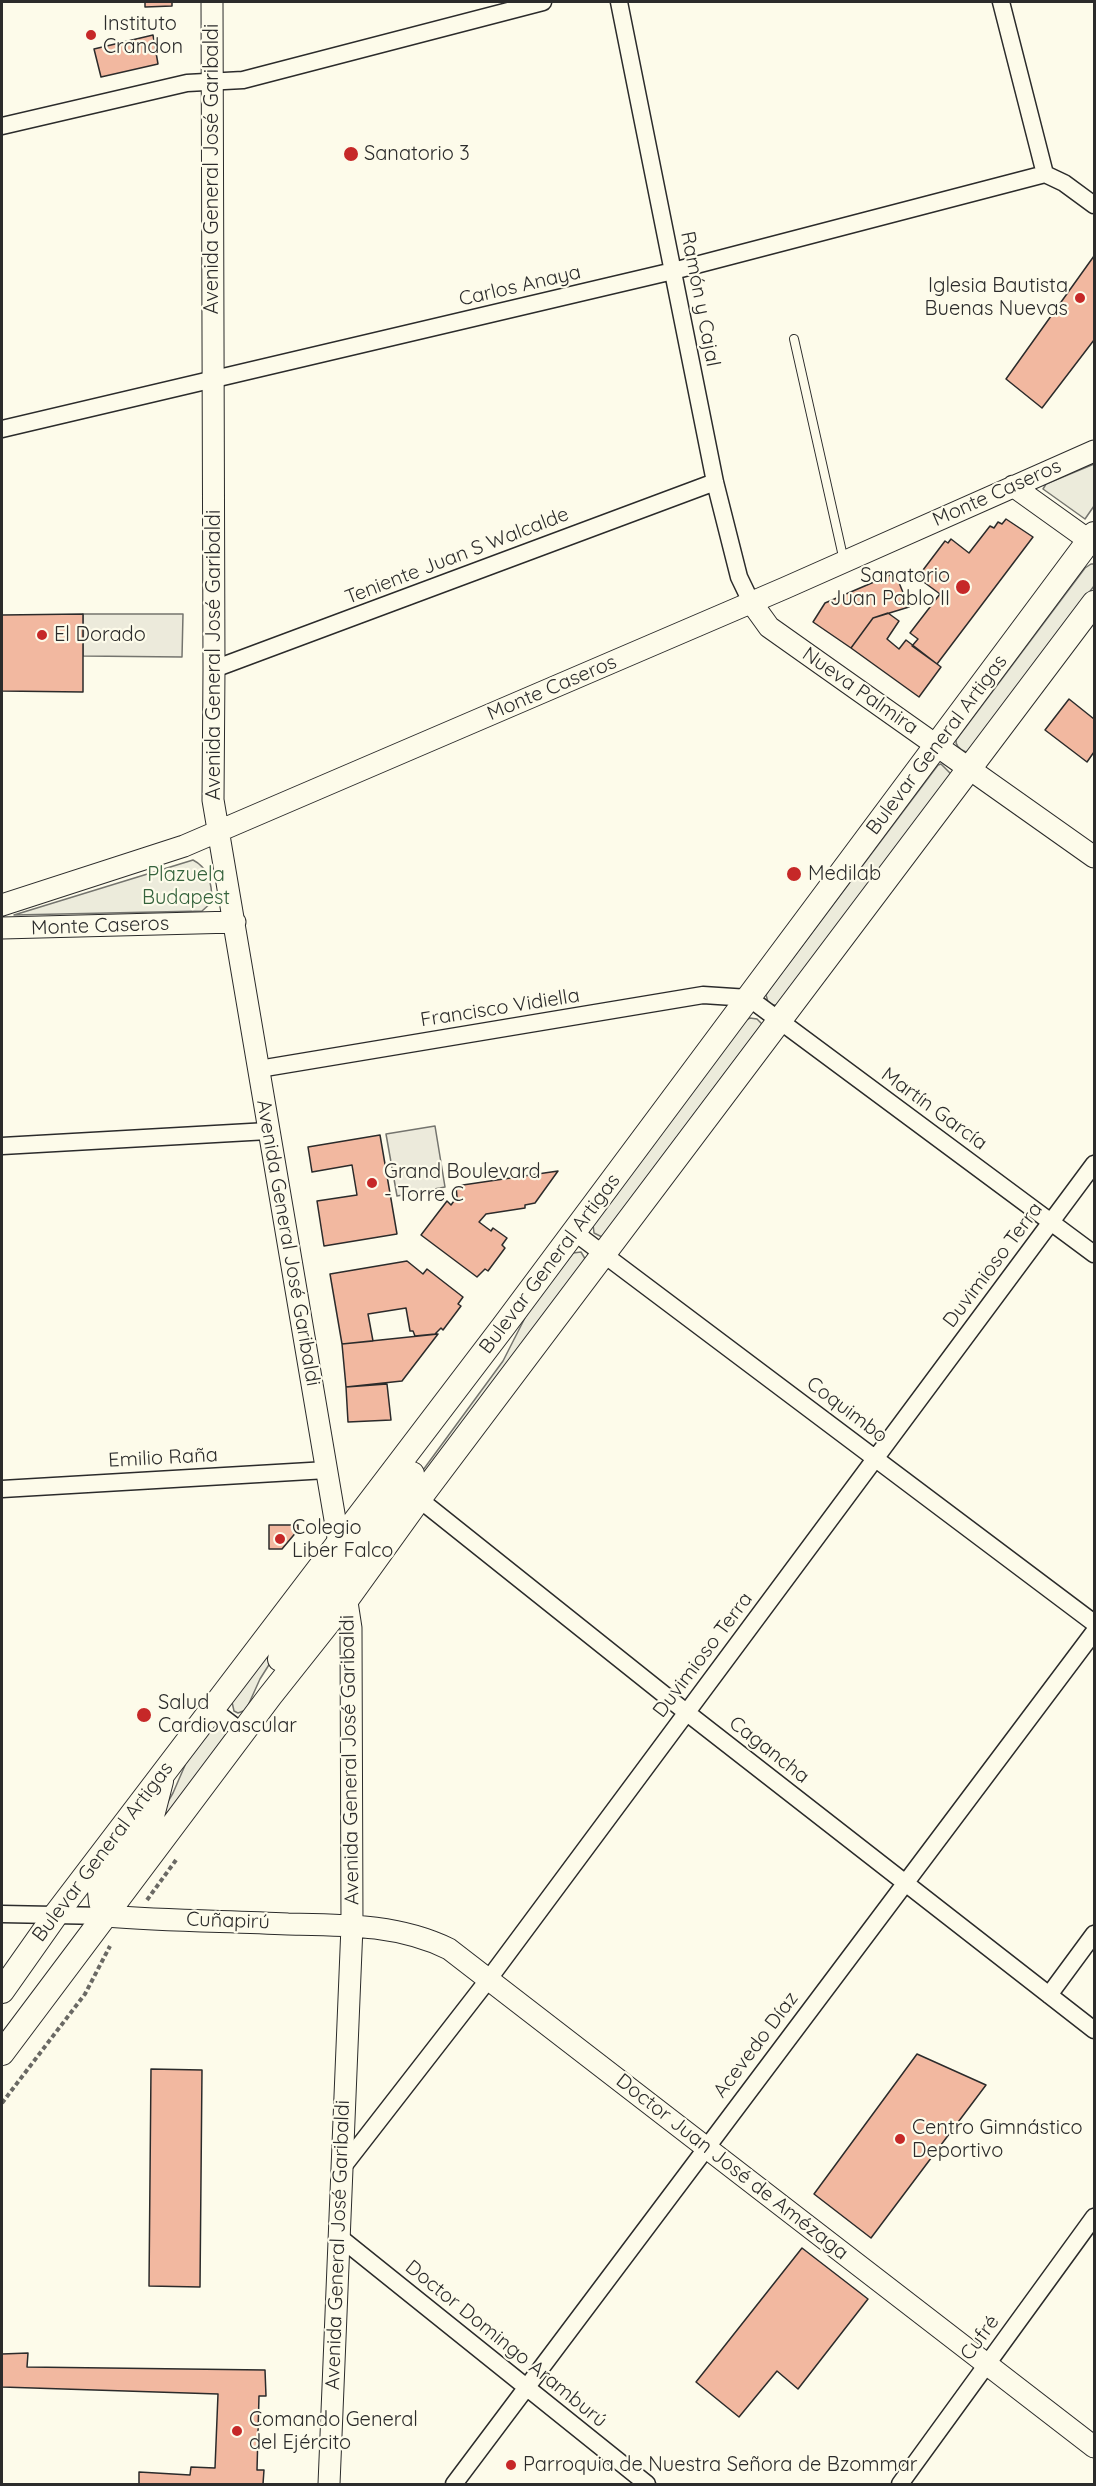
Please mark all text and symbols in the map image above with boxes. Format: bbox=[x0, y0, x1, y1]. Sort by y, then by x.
place label: Instituto Crandon bbox=[103, 12, 183, 59]
street label: Avenida General José Garibaldi bbox=[200, 24, 224, 314]
marker: Instituto Crandon bbox=[84, 28, 98, 42]
place label: Sanatorio 3 bbox=[364, 142, 470, 166]
marker: Sanatorio 3 bbox=[342, 145, 360, 163]
street label: Ramón y Cajal bbox=[675, 229, 725, 369]
street label: Carlos Anaya bbox=[457, 260, 583, 312]
place label: Iglesia Bautista Buenas Nuevas bbox=[925, 274, 1068, 321]
marker: Iglesia Bautista Buenas Nuevas bbox=[1073, 291, 1087, 305]
street label: Monte Caseros bbox=[929, 454, 1065, 532]
street label: Teniente Juan S Walcalde bbox=[342, 502, 572, 610]
street label: Avenida General José Garibaldi bbox=[202, 510, 226, 800]
place label: Sanatorio Juan Pablo II bbox=[830, 564, 950, 611]
marker: Sanatorio Juan Pablo II bbox=[954, 578, 972, 596]
place label: El Dorado bbox=[54, 623, 146, 647]
marker: El Dorado bbox=[35, 628, 49, 642]
street label: Nueva Palmira bbox=[797, 642, 923, 740]
street label: Monte Caseros bbox=[484, 650, 620, 726]
street label: Bulevar General Artigas bbox=[861, 650, 1013, 840]
place label: Medilab bbox=[808, 862, 881, 886]
park label: Plazuela Budapest bbox=[142, 863, 230, 910]
marker: Medilab bbox=[785, 865, 803, 883]
street label: Monte Caseros bbox=[31, 912, 169, 940]
street label: Francisco Vidiella bbox=[419, 984, 581, 1032]
street label: Martín García bbox=[876, 1063, 992, 1155]
street label: Avenida General José Garibaldi bbox=[251, 1098, 325, 1388]
place label: Grand Boulevard - Torre C bbox=[384, 1160, 541, 1207]
street label: Bulevar General Artigas bbox=[474, 1169, 626, 1359]
marker: Grand Boulevard - Torre C bbox=[365, 1176, 379, 1190]
street label: Duvimioso Terra bbox=[938, 1198, 1048, 1332]
street label: Coquimbo bbox=[802, 1372, 892, 1448]
street label: Emilio Raña bbox=[108, 1443, 218, 1473]
place label: Colegio Liber Falco bbox=[292, 1516, 393, 1563]
marker: Colegio Liber Falco bbox=[273, 1532, 287, 1546]
street label: Duvimioso Terra bbox=[648, 1588, 758, 1722]
street label: Avenida General José Garibaldi bbox=[335, 1615, 365, 1905]
place label: Salud Cardiovascular bbox=[158, 1691, 297, 1738]
marker: Salud Cardiovascular bbox=[135, 1706, 153, 1724]
street label: Cagancha bbox=[724, 1711, 814, 1789]
street label: Bulevar General Artigas bbox=[27, 1757, 179, 1947]
street label: Cuñapirú bbox=[186, 1908, 270, 1934]
street label: Acevedo Díaz bbox=[708, 1987, 804, 2103]
street label: Doctor Juan José de Amézaga bbox=[611, 2069, 853, 2265]
street label: Avenida General José Garibaldi bbox=[321, 2099, 355, 2391]
place label: Centro Gimnástico Deportivo bbox=[912, 2116, 1082, 2163]
marker: Centro Gimnástico Deportivo bbox=[893, 2132, 907, 2146]
street label: Doctor Domingo Aramburú bbox=[400, 2255, 612, 2433]
street label: Cufré bbox=[956, 2311, 1004, 2365]
place label: Comando General del Ejército bbox=[249, 2408, 418, 2455]
marker: Comando General del Ejército bbox=[230, 2424, 244, 2438]
place label: Parroquia de Nuestra Señora de Bzommar bbox=[523, 2453, 918, 2477]
marker: Parroquia de Nuestra Señora de Bzommar bbox=[504, 2458, 518, 2472]

